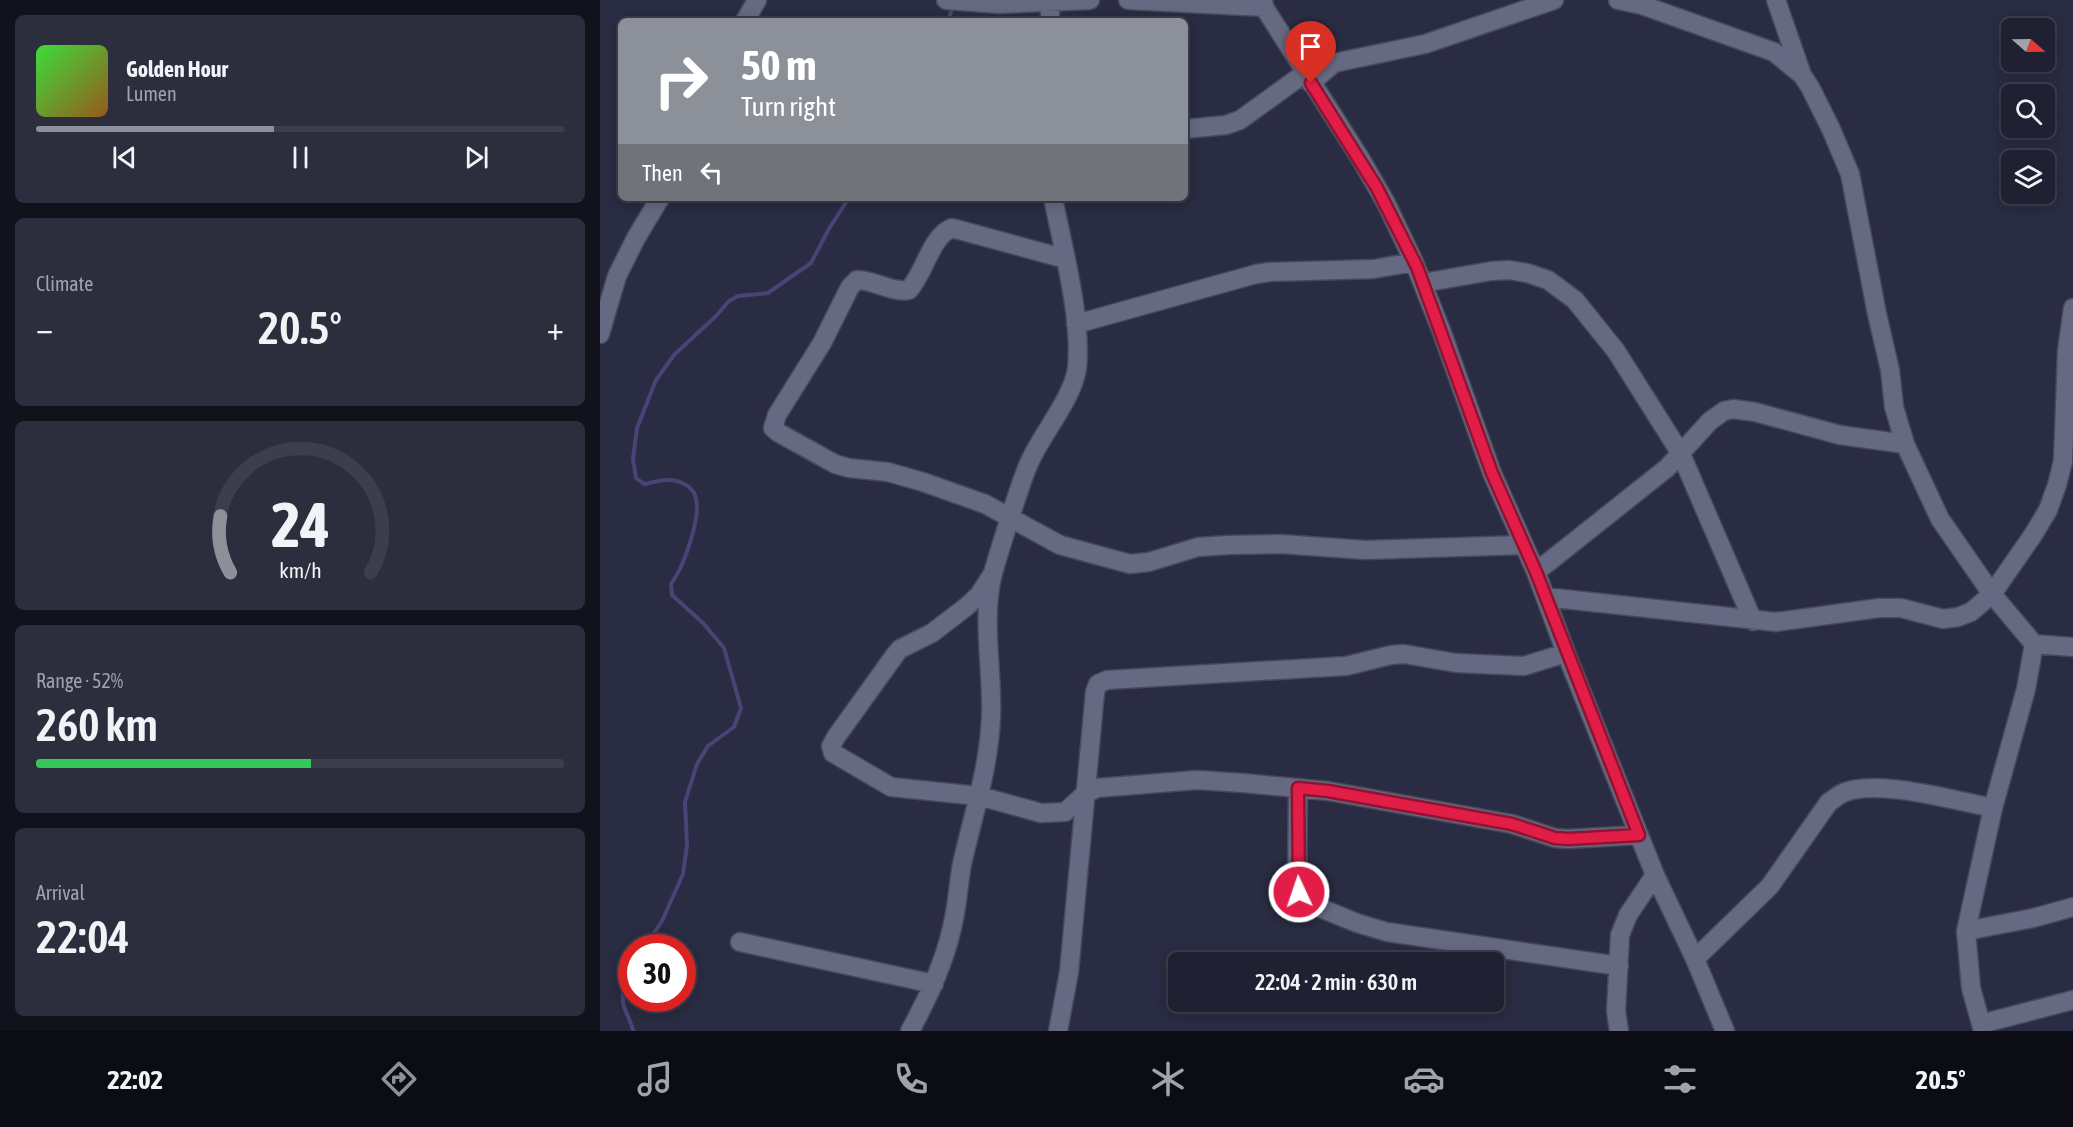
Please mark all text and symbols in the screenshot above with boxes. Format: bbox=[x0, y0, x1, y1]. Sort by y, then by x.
north arrow bbox=[2001, 18, 2055, 72]
map controls bbox=[2001, 18, 2055, 204]
pin bbox=[1285, 21, 1336, 83]
icon: arrive bbox=[1294, 30, 1327, 63]
text: 50 m bbox=[741, 41, 816, 89]
icon: right bbox=[642, 42, 720, 120]
text: Golden Hour bbox=[126, 56, 228, 82]
text: Lumen bbox=[126, 82, 177, 105]
button: search bbox=[2001, 84, 2055, 138]
text: Turn right bbox=[741, 91, 836, 122]
icon: previous bbox=[108, 141, 141, 174]
icon: pause bbox=[284, 141, 317, 174]
icon: next bbox=[460, 141, 493, 174]
button: layers bbox=[2001, 150, 2055, 204]
icon: left bbox=[695, 156, 728, 189]
text: Then bbox=[642, 160, 683, 186]
text: Climate bbox=[36, 272, 93, 295]
text: 20.5° bbox=[258, 302, 342, 354]
text: − bbox=[36, 309, 53, 347]
text: + bbox=[547, 309, 564, 347]
text: 24 bbox=[271, 489, 329, 560]
text: km/h bbox=[279, 558, 321, 583]
text: Range · 52% bbox=[36, 669, 123, 692]
text: 260 km bbox=[36, 699, 158, 751]
position arrow bbox=[1267, 860, 1331, 924]
text: Arrival bbox=[36, 881, 85, 904]
text: 22:04 bbox=[36, 911, 130, 963]
speed limit sign: 30 bbox=[618, 934, 696, 1012]
text: 22:04 · 2 min · 630 m bbox=[1255, 969, 1417, 995]
icon: directions bbox=[378, 1058, 420, 1100]
icon: music bbox=[634, 1058, 676, 1100]
icon: phone bbox=[890, 1058, 932, 1100]
icon: climate bbox=[1147, 1058, 1189, 1100]
icon: car bbox=[1403, 1058, 1445, 1100]
icon: filters bbox=[1659, 1058, 1701, 1100]
text: 22:02 bbox=[107, 1064, 163, 1095]
text: 20.5° bbox=[1915, 1064, 1966, 1095]

